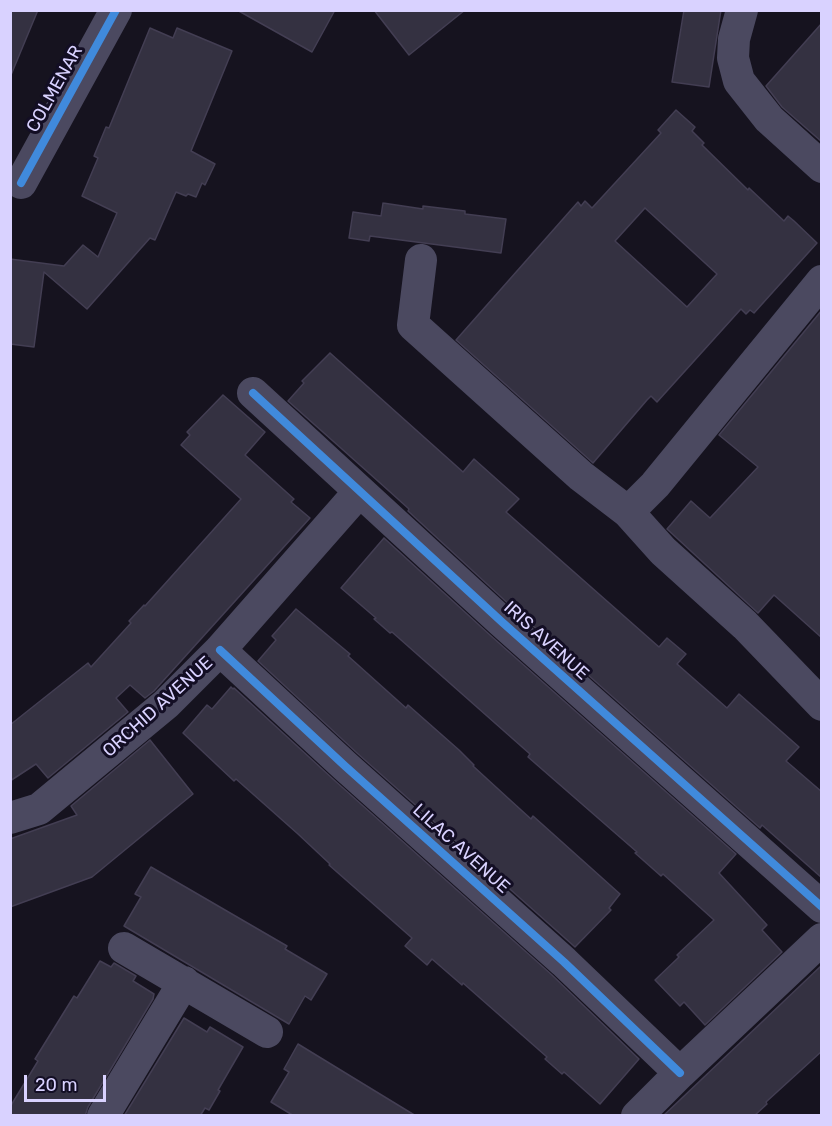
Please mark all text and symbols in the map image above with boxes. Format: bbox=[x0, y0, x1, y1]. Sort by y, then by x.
street label: COLMENAR bbox=[22, 42, 88, 136]
street label: IRIS AVENUE bbox=[499, 597, 593, 685]
street label: ORCHID AVENUE bbox=[99, 652, 217, 762]
street label: LILAC AVENUE bbox=[408, 800, 514, 898]
scale bar bbox=[27, 1063, 110, 1101]
text: 20 m bbox=[35, 1074, 77, 1096]

